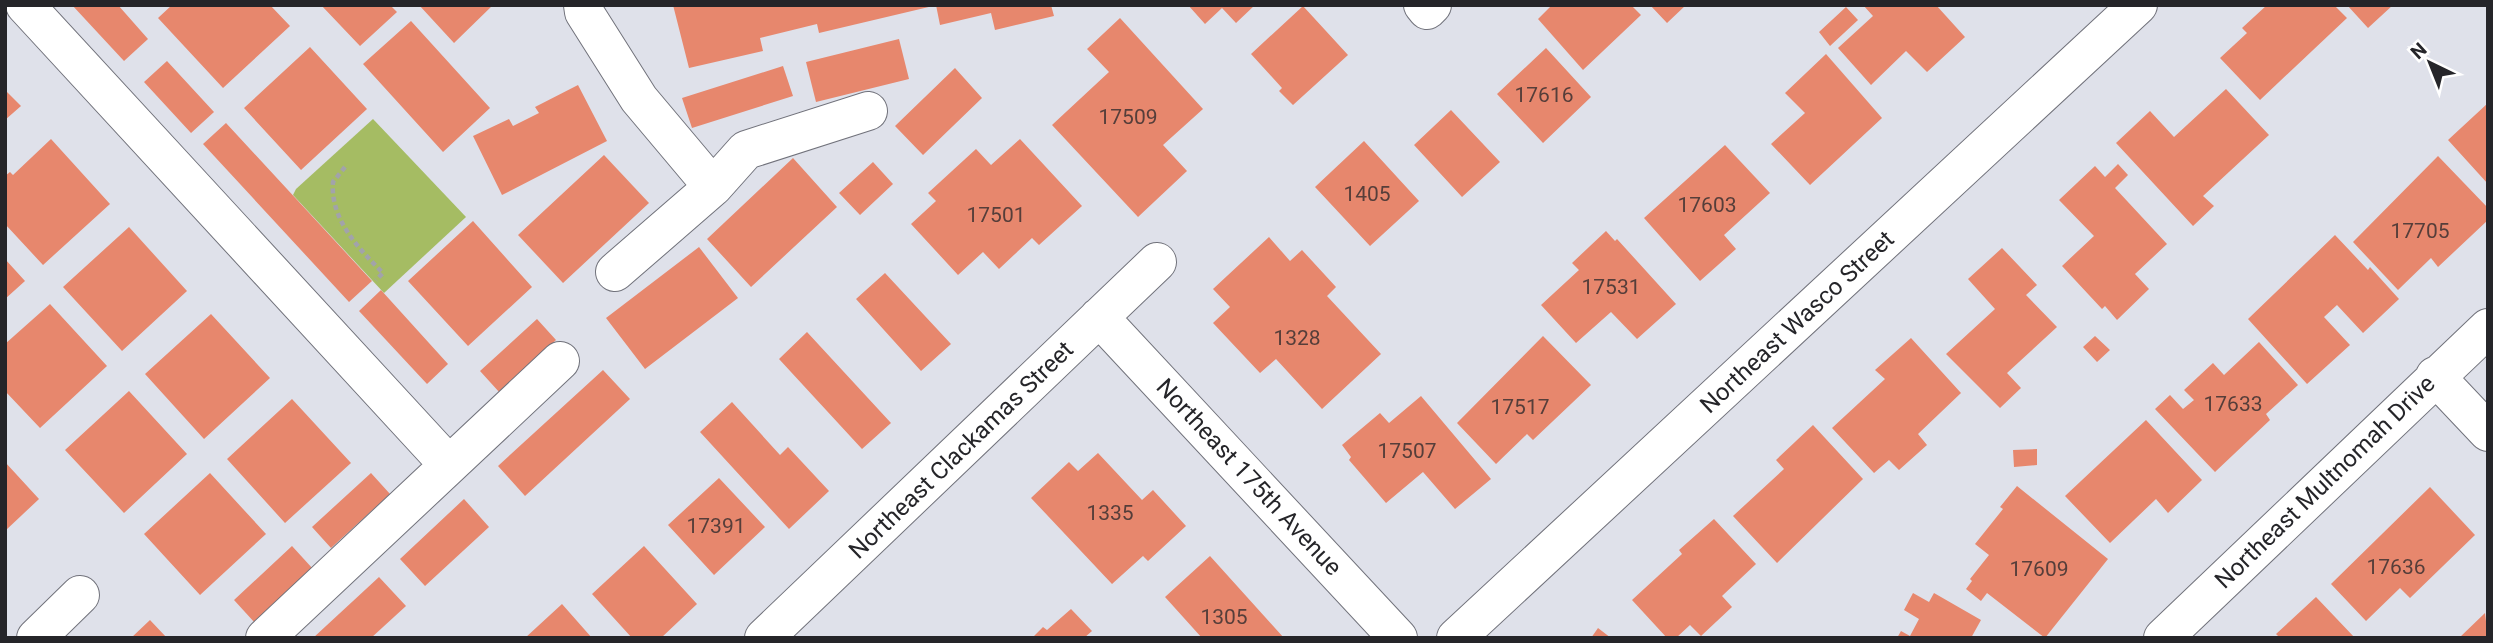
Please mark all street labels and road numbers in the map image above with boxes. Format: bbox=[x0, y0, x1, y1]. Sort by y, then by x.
street label: Northeast Wasco Street bbox=[1694, 225, 1900, 419]
street label: Northeast Clackamas Street bbox=[843, 335, 1079, 564]
street label: Northeast Multnomah Drive bbox=[2209, 370, 2441, 594]
street label: Northeast 175th Avenue bbox=[1151, 373, 1347, 581]

